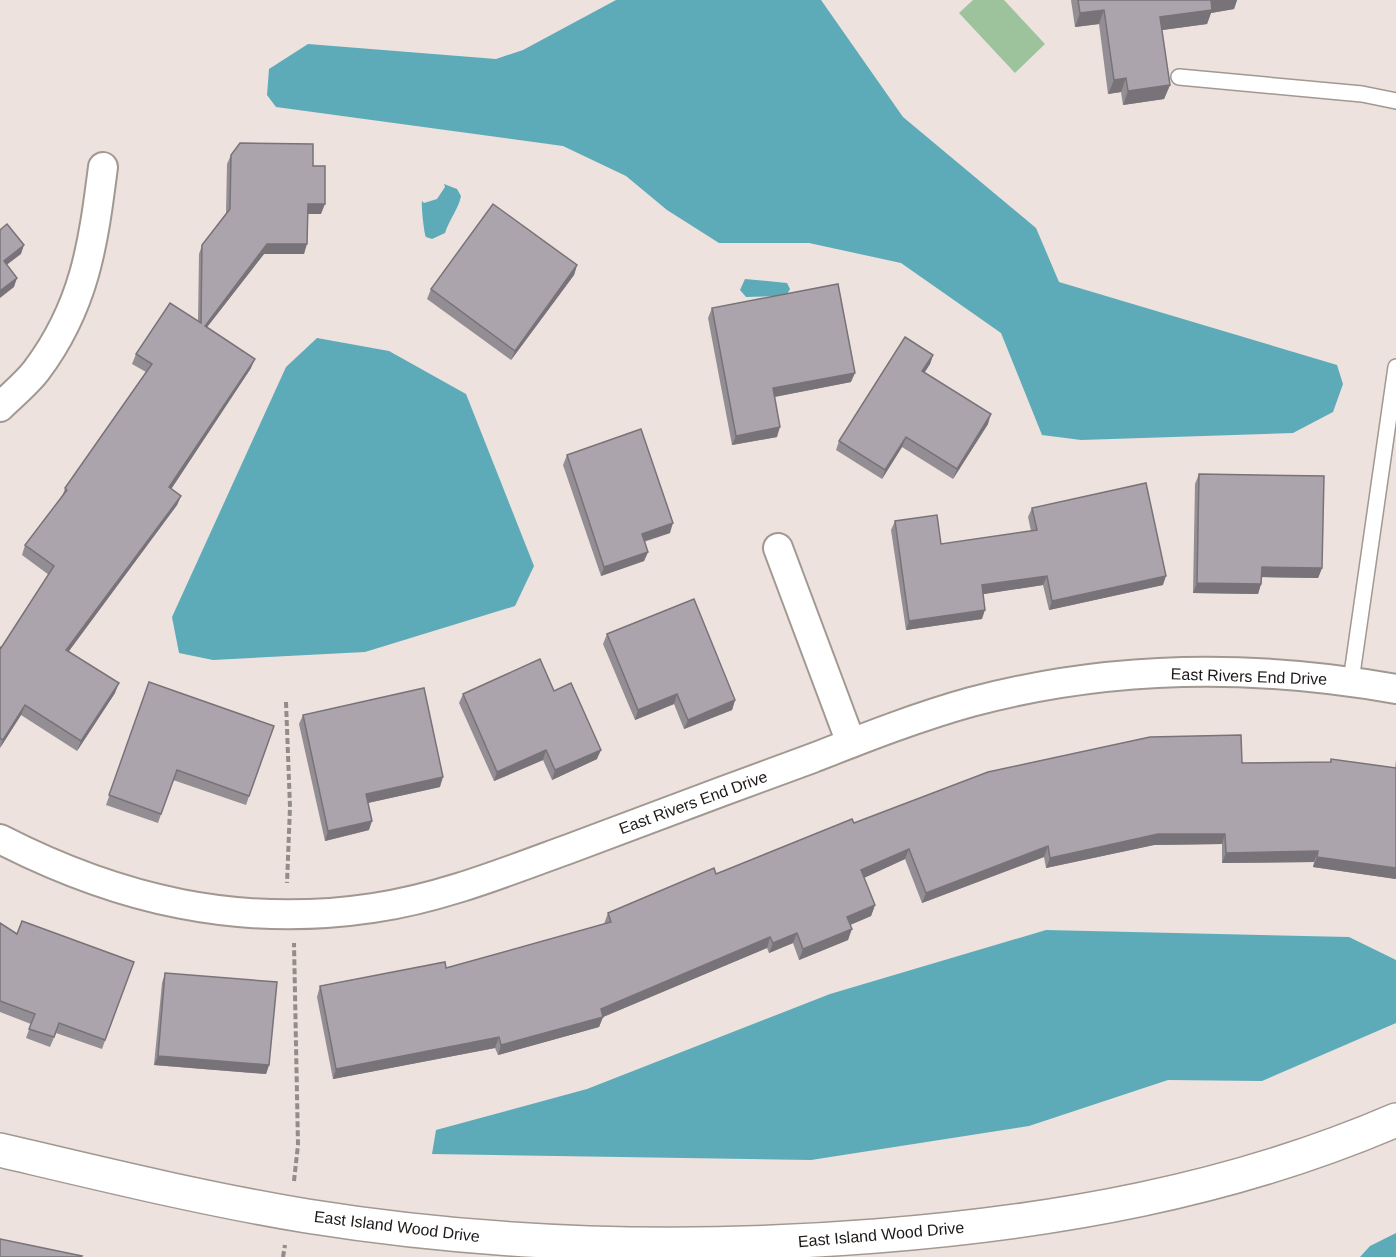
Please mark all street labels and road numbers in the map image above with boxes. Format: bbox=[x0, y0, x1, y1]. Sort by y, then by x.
street label: East Rivers End Drive bbox=[1170, 665, 1328, 688]
street label: East Rivers End Drive bbox=[617, 768, 770, 837]
street label: East Island Wood Drive bbox=[313, 1208, 481, 1245]
street label: East Island Wood Drive bbox=[797, 1219, 965, 1250]

